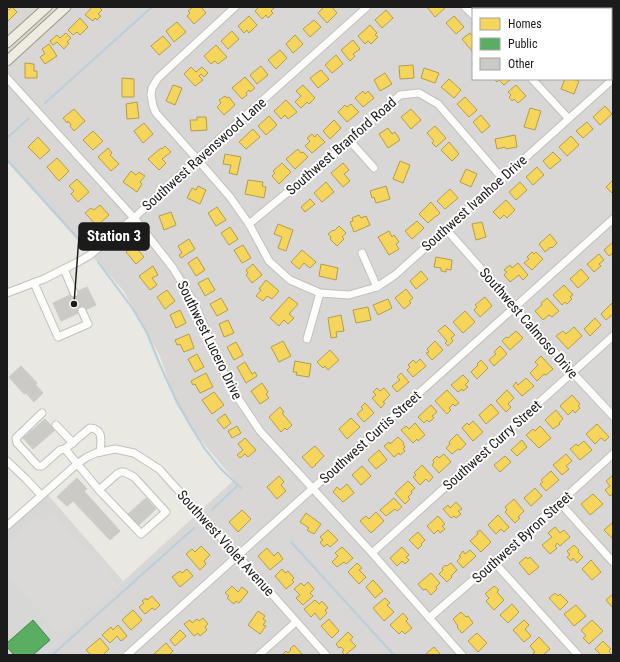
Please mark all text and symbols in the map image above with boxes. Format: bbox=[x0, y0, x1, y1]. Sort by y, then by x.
legend bbox=[472, 8, 612, 80]
text: Homes bbox=[508, 17, 542, 31]
text: Public bbox=[508, 37, 538, 51]
text: Other bbox=[508, 57, 534, 71]
street label: Southwest Ravenswood Lane bbox=[139, 94, 270, 214]
street label: Southwest Branford Road bbox=[283, 94, 399, 198]
street label: Southwest Ivanhoe Drive bbox=[418, 151, 530, 254]
callout: Station 3 bbox=[79, 223, 149, 250]
text: Station 3 bbox=[87, 227, 141, 245]
street label: Southwest Calmoso Drive bbox=[477, 264, 582, 382]
street label: Southwest Lucero Drive bbox=[174, 278, 246, 402]
street label: Southwest Curtis Street bbox=[316, 387, 424, 487]
street label: Southwest Curry Street bbox=[440, 397, 544, 493]
street label: Southwest Violet Avenue bbox=[174, 487, 278, 600]
street label: Southwest Byron Street bbox=[469, 488, 575, 586]

